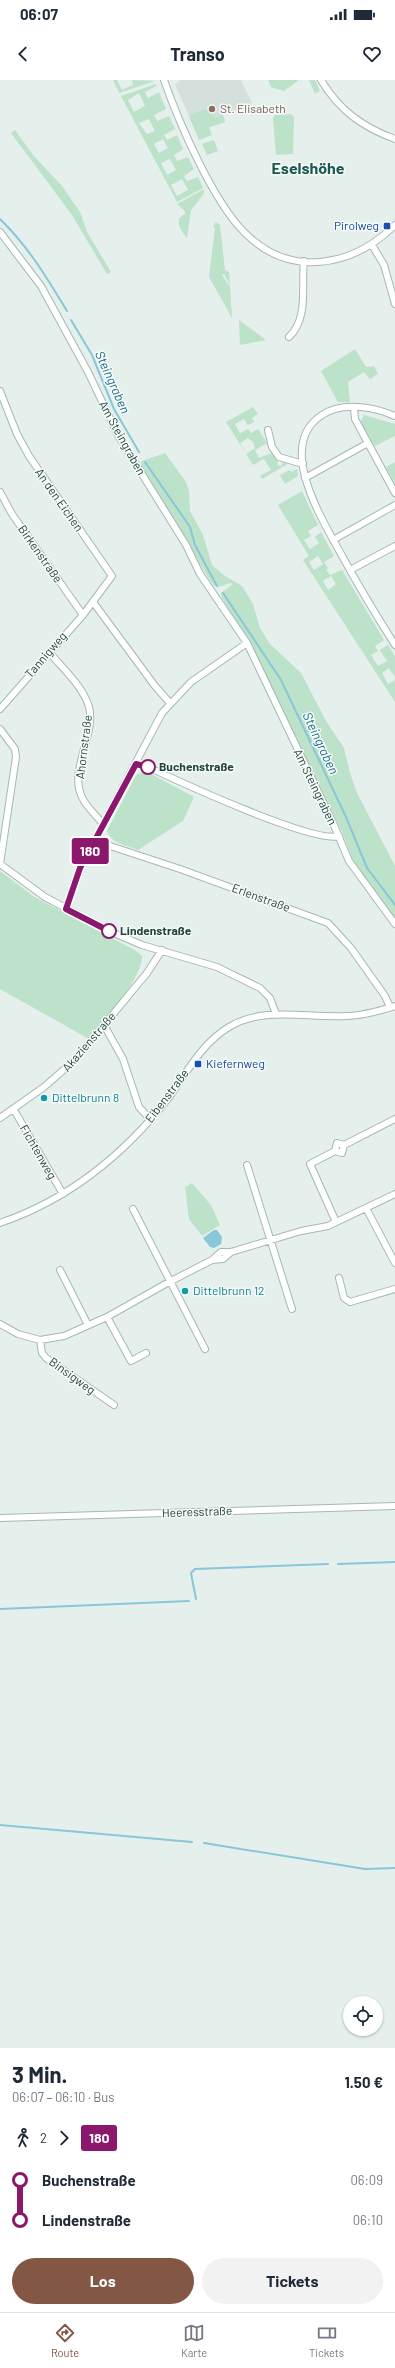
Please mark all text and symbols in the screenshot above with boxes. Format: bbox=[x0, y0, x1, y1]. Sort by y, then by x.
text: 06:07 bbox=[20, 5, 58, 23]
icon: back bbox=[12, 43, 34, 65]
text: Transo bbox=[170, 43, 225, 65]
icon: heart bbox=[361, 43, 383, 65]
place label: St. Elisabeth bbox=[220, 101, 286, 115]
marker: St. Elisabeth bbox=[207, 104, 217, 114]
district label: Eselshöhe bbox=[272, 158, 345, 177]
place label: Pirolweg bbox=[334, 218, 379, 232]
marker: Pirolweg bbox=[382, 221, 392, 231]
water label: Steingraben bbox=[92, 348, 134, 416]
street label: Am Steingraben bbox=[97, 398, 149, 477]
street label: An den Eichen bbox=[33, 465, 87, 534]
street label: Birkenstraße bbox=[16, 522, 66, 585]
street label: Tannigweg bbox=[21, 628, 69, 680]
water label: Steingraben bbox=[300, 709, 342, 777]
street label: Ahornstraße bbox=[72, 714, 94, 780]
street label: Am Steingraben bbox=[291, 746, 340, 827]
marker: Buchenstraße bbox=[140, 759, 156, 775]
place label: Buchenstraße bbox=[159, 759, 234, 773]
line badge: 180 bbox=[67, 838, 113, 864]
text: 180 bbox=[80, 842, 100, 859]
street label: Erlenstraße bbox=[230, 880, 292, 914]
marker: Lindenstraße bbox=[101, 923, 117, 939]
place label: Lindenstraße bbox=[120, 923, 192, 937]
street label: Akazienstraße bbox=[59, 1009, 118, 1074]
place label: Kiefernweg bbox=[206, 1056, 265, 1070]
marker: Kiefernweg bbox=[193, 1059, 203, 1069]
street label: Eibenstraße bbox=[142, 1066, 191, 1125]
place label: Dittelbrunn 8 bbox=[52, 1090, 119, 1104]
marker: Dittelbrunn 8 bbox=[39, 1093, 49, 1103]
street label: Fichtenweg bbox=[18, 1122, 60, 1181]
place label: Dittelbrunn 12 bbox=[193, 1283, 265, 1297]
marker: Dittelbrunn 12 bbox=[180, 1286, 190, 1296]
street label: Binsigweg bbox=[47, 1354, 98, 1397]
street label: Heeresstraße bbox=[161, 1503, 232, 1519]
map controls bbox=[343, 1996, 383, 2036]
button: locate bbox=[343, 1996, 383, 2036]
text: 3 Min. bbox=[12, 2061, 67, 2087]
text: 1.50 € bbox=[344, 2073, 383, 2091]
text: 06:07 – 06:10 · Bus bbox=[12, 2089, 114, 2105]
icon: walk bbox=[12, 2127, 34, 2149]
icon: forward bbox=[53, 2127, 75, 2149]
text: 180 bbox=[89, 2129, 109, 2146]
text: 2 bbox=[40, 2130, 47, 2146]
text: Buchenstraße bbox=[42, 2171, 136, 2189]
text: 06:09 bbox=[350, 2172, 383, 2188]
text: Lindenstraße bbox=[42, 2211, 131, 2229]
text: 06:10 bbox=[353, 2212, 383, 2228]
button: Los bbox=[12, 2258, 194, 2304]
button: Tickets bbox=[202, 2258, 383, 2304]
tab: Route bbox=[51, 2322, 79, 2359]
tab: Karte bbox=[181, 2322, 207, 2359]
tab: Tickets bbox=[309, 2322, 344, 2359]

